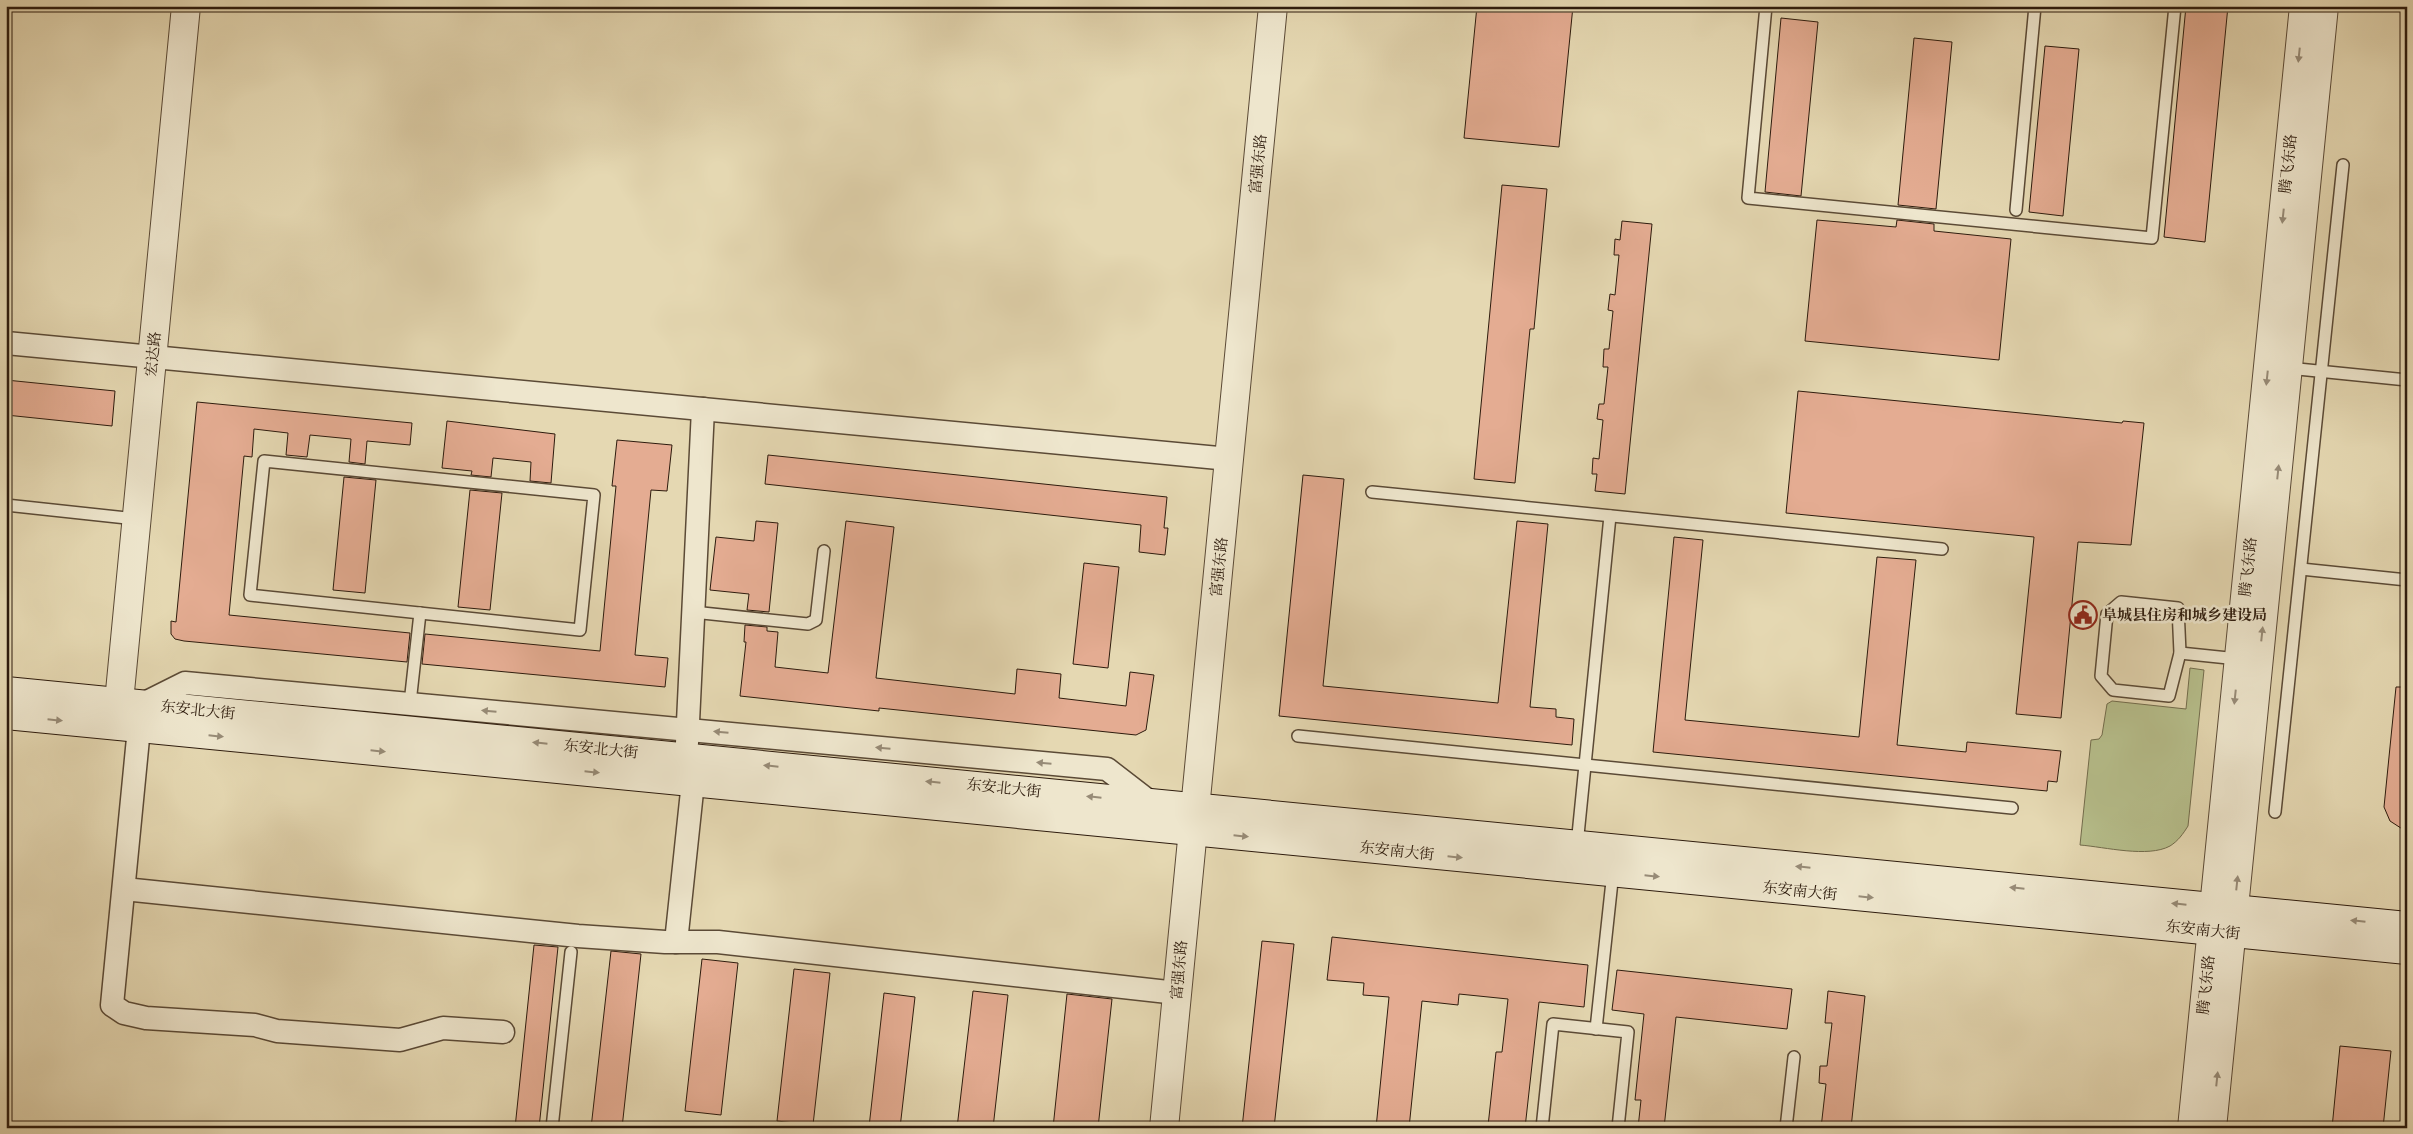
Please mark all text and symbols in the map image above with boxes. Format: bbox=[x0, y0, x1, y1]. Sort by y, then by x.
one-way arrow bbox=[2295, 47, 2303, 63]
street label: 富强东路 bbox=[1244, 133, 1271, 195]
street label: 腾飞东路 bbox=[2274, 133, 2301, 195]
one-way arrow bbox=[2279, 209, 2287, 225]
street label: 宏达路 bbox=[140, 330, 165, 377]
one-way arrow bbox=[2262, 370, 2270, 386]
one-way arrow bbox=[2274, 464, 2282, 480]
street label: 富强东路 bbox=[1205, 536, 1232, 598]
street label: 腾飞东路 bbox=[2234, 536, 2261, 598]
public building icon: 阜城县住房和城乡建设局 bbox=[2068, 600, 2098, 630]
place label: 阜城县住房和城乡建设局 bbox=[2102, 604, 2267, 625]
one-way arrow bbox=[2258, 626, 2266, 642]
one-way arrow bbox=[2231, 689, 2239, 705]
street label: 东安北大街 bbox=[160, 695, 236, 724]
one-way arrow bbox=[481, 707, 497, 715]
one-way arrow bbox=[47, 716, 63, 724]
one-way arrow bbox=[712, 728, 728, 736]
one-way arrow bbox=[209, 732, 225, 740]
street label: 东安北大街 bbox=[563, 734, 639, 763]
one-way arrow bbox=[531, 739, 547, 747]
one-way arrow bbox=[874, 744, 890, 752]
one-way arrow bbox=[371, 748, 387, 756]
one-way arrow bbox=[1036, 759, 1052, 767]
one-way arrow bbox=[763, 762, 779, 770]
one-way arrow bbox=[585, 768, 601, 776]
street label: 东安北大街 bbox=[966, 773, 1042, 802]
one-way arrow bbox=[924, 777, 940, 785]
one-way arrow bbox=[1086, 793, 1102, 801]
one-way arrow bbox=[1234, 832, 1250, 840]
street label: 东安南大街 bbox=[1359, 836, 1435, 865]
one-way arrow bbox=[1448, 853, 1464, 861]
one-way arrow bbox=[1795, 863, 1811, 871]
one-way arrow bbox=[1644, 872, 1660, 880]
one-way arrow bbox=[2233, 874, 2241, 890]
street label: 东安南大街 bbox=[1762, 876, 1838, 905]
one-way arrow bbox=[2009, 884, 2025, 892]
one-way arrow bbox=[1858, 893, 1874, 901]
one-way arrow bbox=[2171, 900, 2187, 908]
street label: 东安南大街 bbox=[2165, 915, 2241, 944]
one-way arrow bbox=[2350, 917, 2366, 925]
street label: 富强东路 bbox=[1165, 939, 1192, 1001]
street label: 腾飞东路 bbox=[2192, 954, 2219, 1016]
one-way arrow bbox=[2213, 1071, 2221, 1087]

